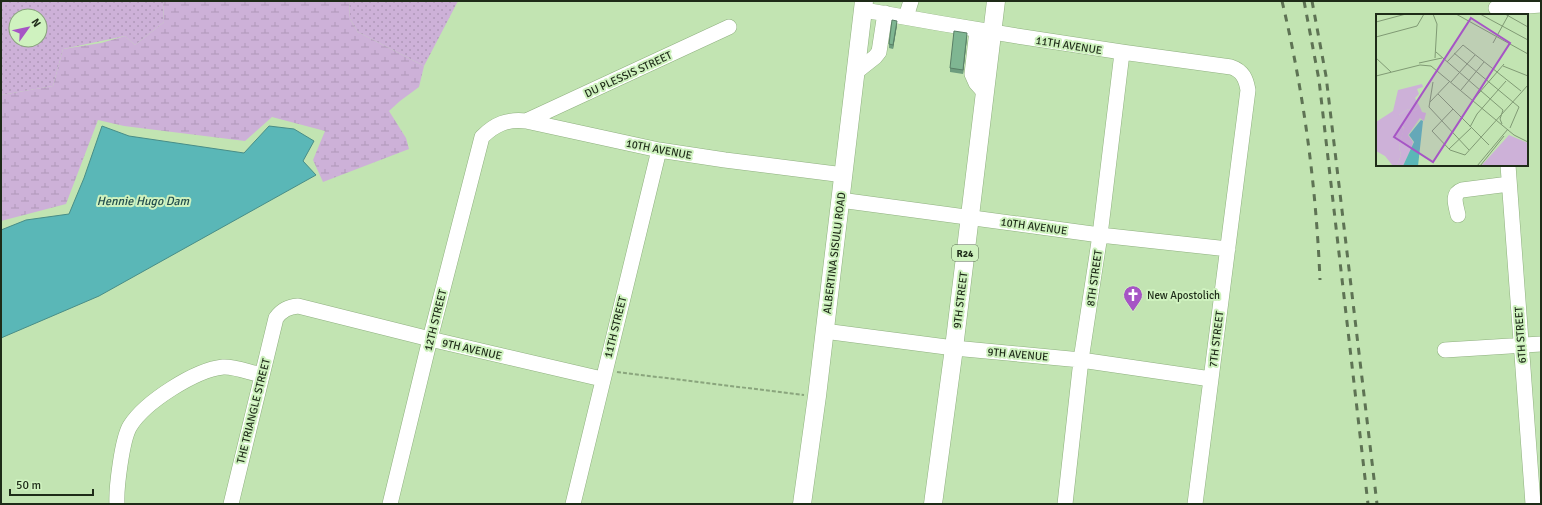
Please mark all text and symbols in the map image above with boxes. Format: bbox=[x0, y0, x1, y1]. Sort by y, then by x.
north arrow bbox=[8, 8, 48, 48]
inset map bbox=[1376, 14, 1528, 166]
text: N bbox=[28, 16, 44, 30]
street label: 11TH AVENUE bbox=[1035, 34, 1103, 57]
street label: DU PLESSIS STREET bbox=[583, 48, 674, 100]
street label: 10TH AVENUE bbox=[625, 137, 693, 162]
street label: ALBERTINA SISULU ROAD bbox=[821, 192, 848, 315]
water label: Hennie Hugo Dam bbox=[97, 194, 190, 209]
street label: 10TH AVENUE bbox=[1000, 215, 1068, 238]
road number: R24 bbox=[952, 245, 978, 261]
street label: 8TH STREET bbox=[1084, 248, 1105, 307]
street label: 9TH STREET bbox=[951, 270, 970, 329]
church icon: New Apostolich bbox=[1122, 284, 1144, 312]
street label: 12TH STREET bbox=[422, 288, 450, 352]
place label: New Apostolich bbox=[1147, 289, 1220, 302]
street label: 11TH STREET bbox=[602, 295, 630, 359]
street label: 6TH STREET bbox=[1512, 306, 1529, 364]
street label: 7TH STREET bbox=[1207, 309, 1226, 368]
street label: 9TH AVENUE bbox=[441, 336, 503, 363]
street label: 9TH AVENUE bbox=[987, 345, 1049, 364]
street label: THE TRIANGLE STREET bbox=[234, 357, 273, 465]
scale bar bbox=[10, 471, 93, 497]
text: 50 m bbox=[16, 478, 41, 493]

